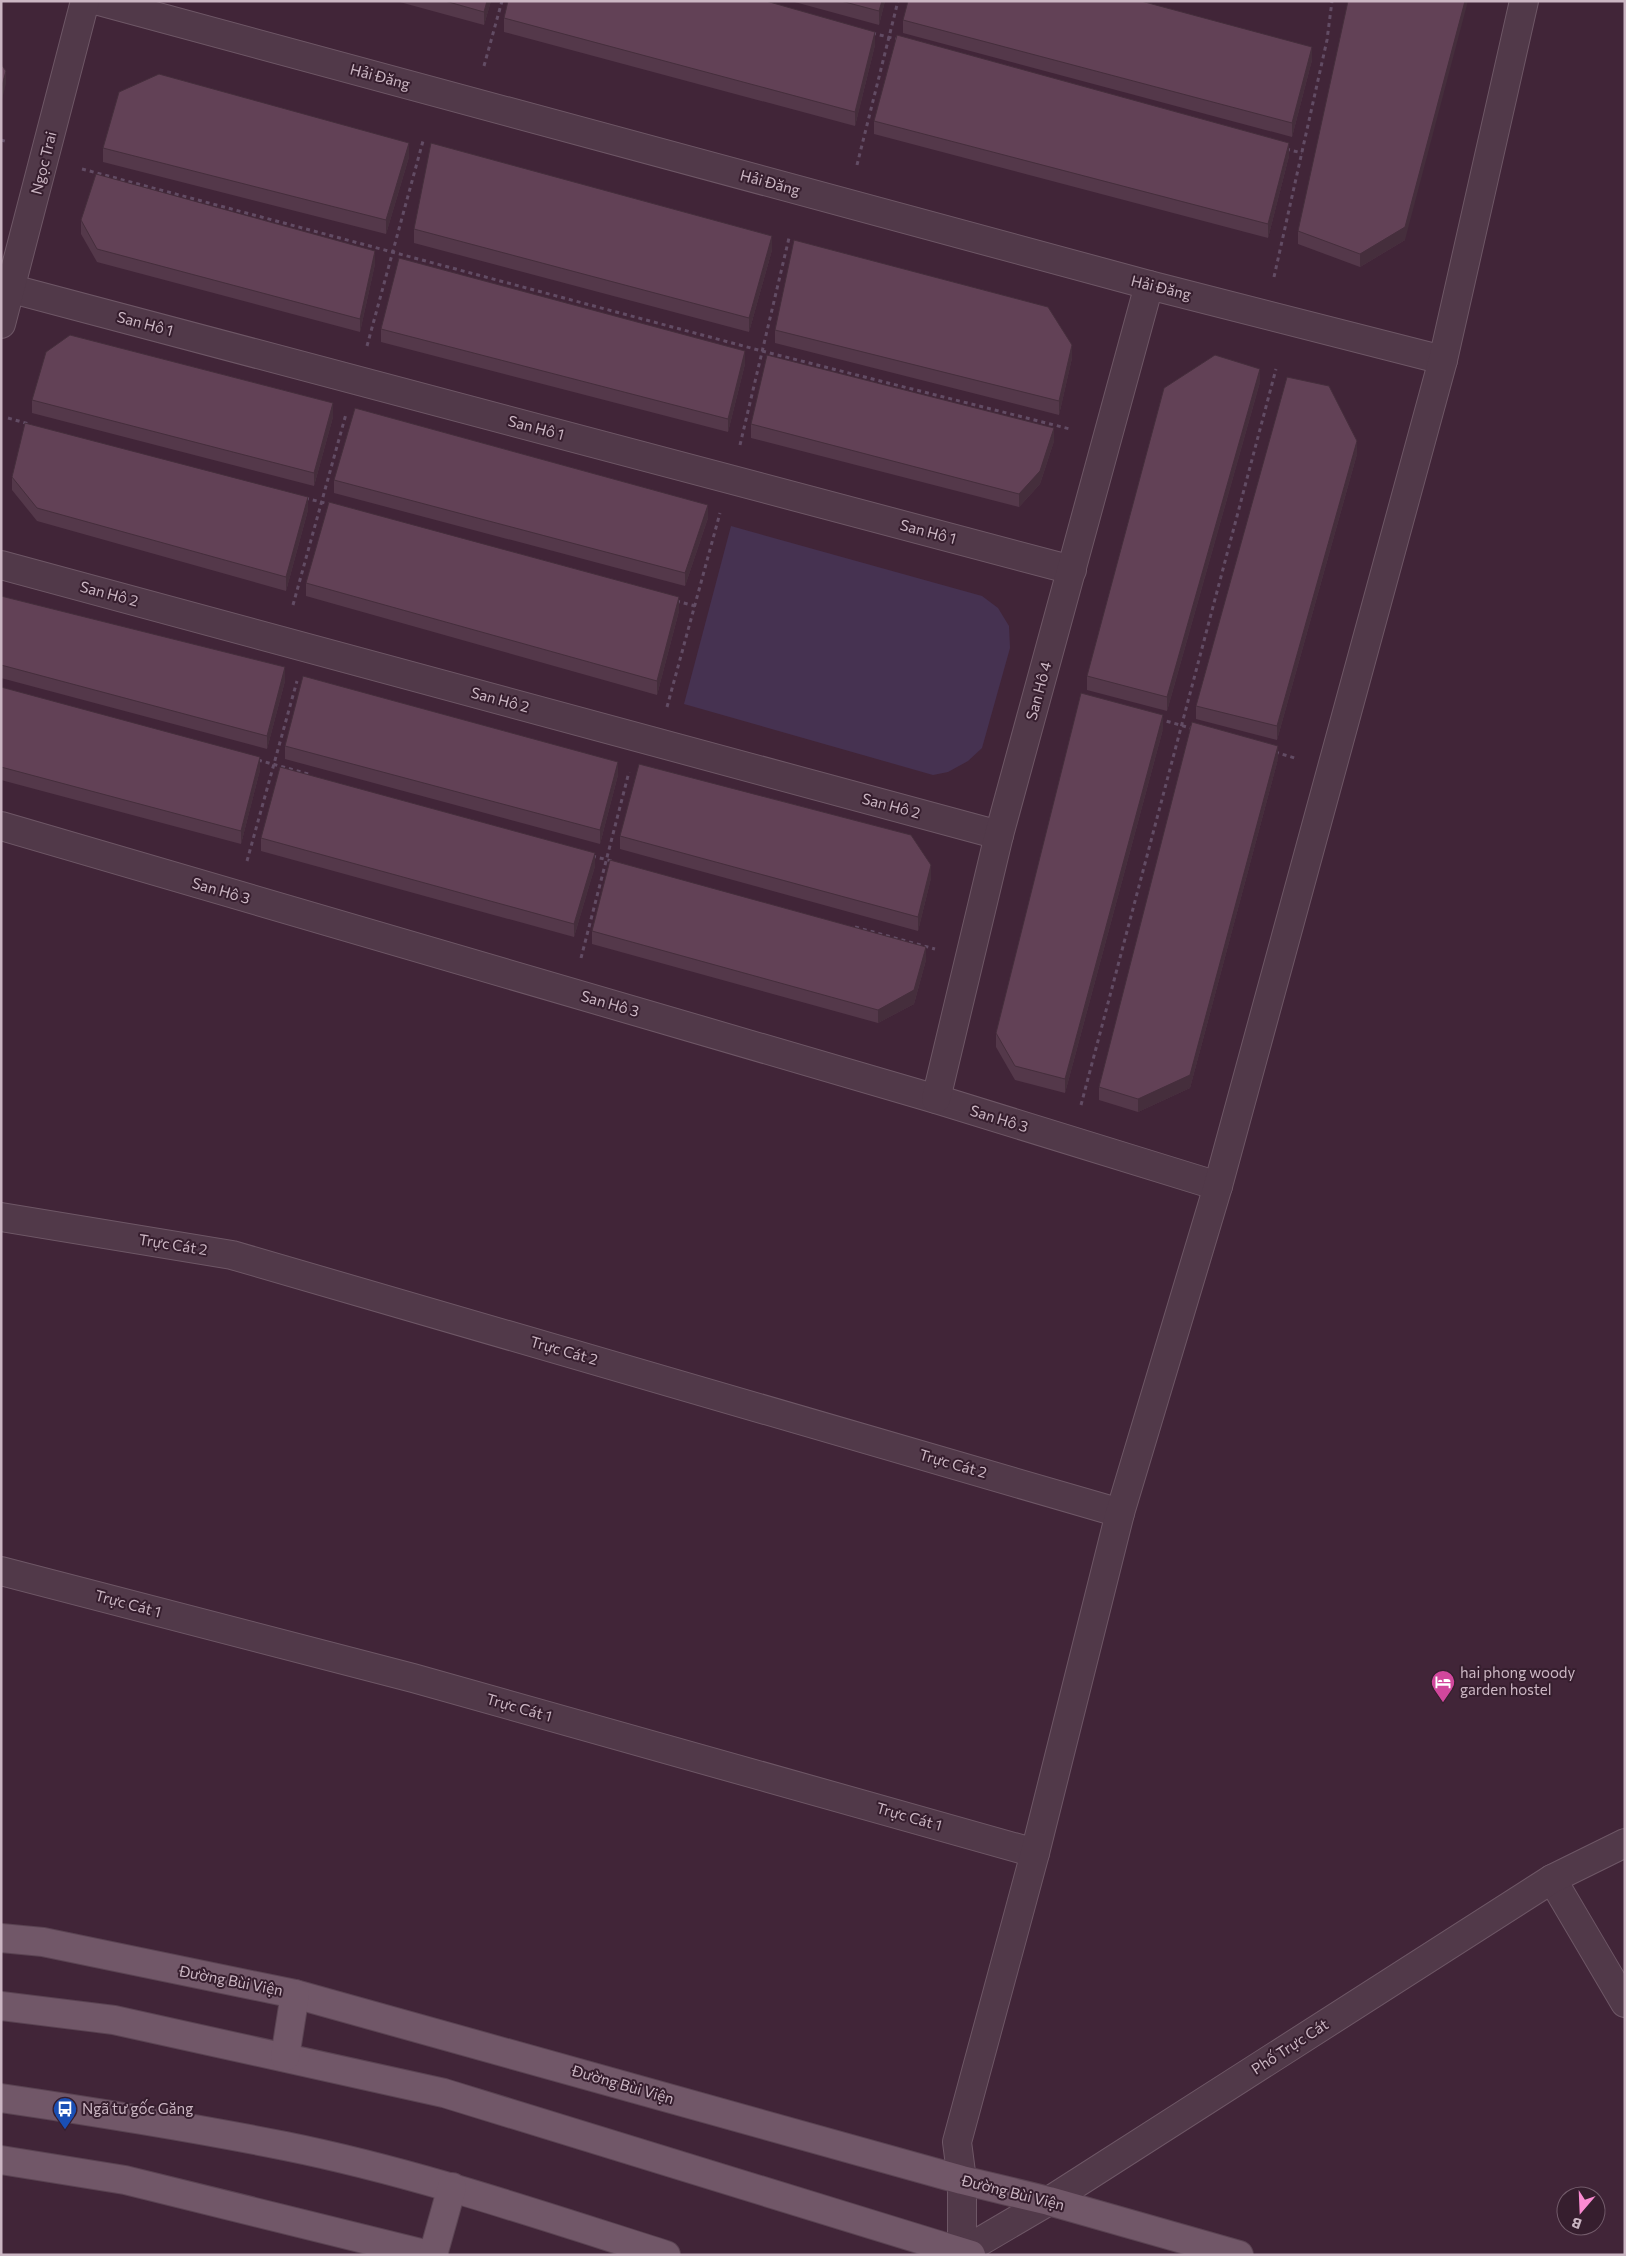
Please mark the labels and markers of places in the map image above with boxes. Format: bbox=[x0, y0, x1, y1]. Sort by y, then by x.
place label: hai phong woody garden hostel bbox=[1460, 1663, 1576, 1698]
hotel icon: hai phong woody garden hostel bbox=[1430, 1669, 1456, 1703]
bus stop icon: Ngã tư gốc Găng bbox=[52, 2096, 78, 2130]
place label: Ngã tư gốc Găng bbox=[82, 2099, 193, 2117]

